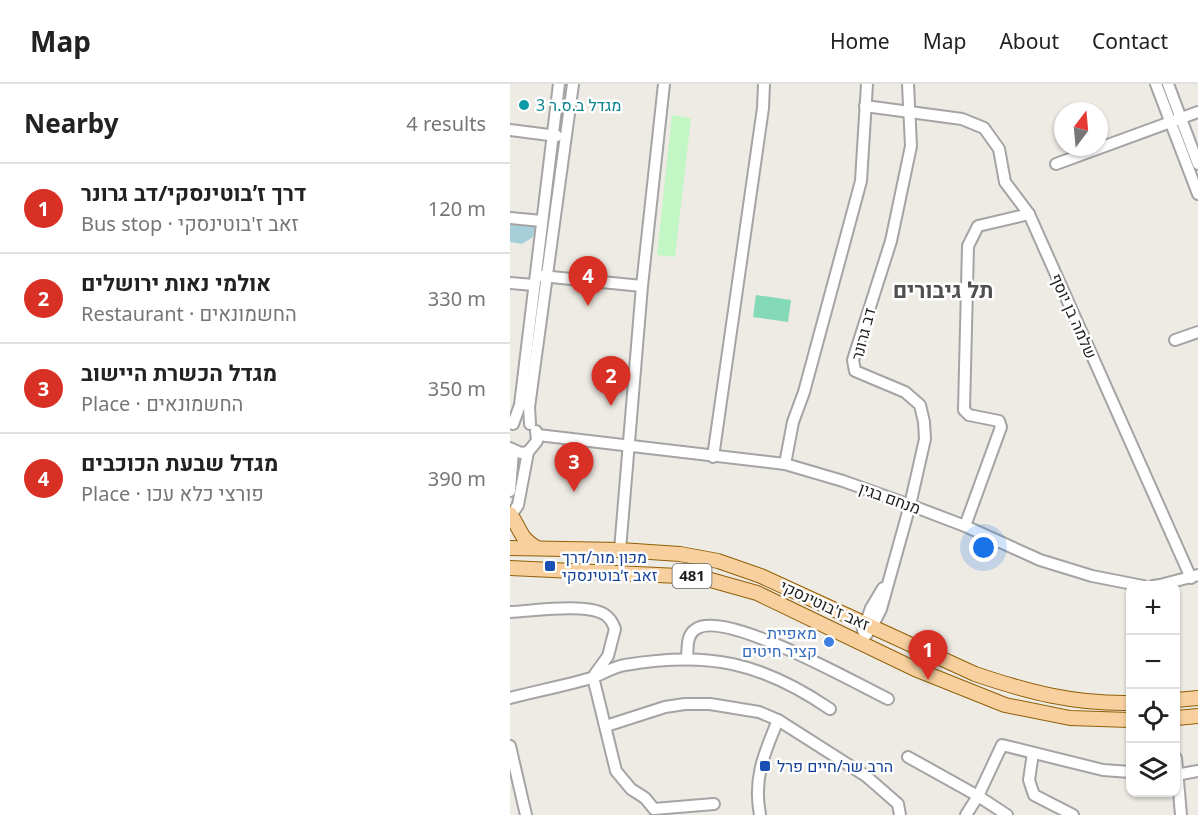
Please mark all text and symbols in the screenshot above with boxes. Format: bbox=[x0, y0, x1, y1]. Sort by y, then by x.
text: Map bbox=[30, 22, 91, 60]
text: Home bbox=[830, 27, 890, 55]
text: Map bbox=[923, 27, 966, 55]
text: About bbox=[999, 27, 1059, 55]
text: Contact bbox=[1092, 27, 1168, 55]
place label: מגדל ב.ס.ר 3 bbox=[536, 94, 621, 116]
marker: מגדל ב.ס.ר 3 bbox=[517, 98, 531, 112]
north arrow bbox=[1054, 102, 1108, 156]
text: Nearby bbox=[24, 105, 119, 141]
text: 4 results bbox=[406, 110, 486, 137]
text: דרך ז׳בוטינסקי/דב גרונר bbox=[81, 177, 306, 207]
text: 1 bbox=[38, 195, 49, 222]
text: 120 m bbox=[428, 195, 486, 222]
text: Bus stop · זאב ז'בוטינסקי bbox=[81, 210, 299, 237]
pin: 4 bbox=[568, 256, 608, 306]
text: אולמי נאות ירושלים bbox=[81, 267, 271, 297]
street label: שלמה בן יוסף bbox=[1045, 270, 1103, 362]
district label: תל גיבורים bbox=[893, 274, 993, 304]
text: 2 bbox=[38, 285, 49, 312]
text: 330 m bbox=[428, 285, 486, 312]
text: Restaurant · החשמונאים bbox=[81, 300, 297, 327]
street label: דב גרונר bbox=[845, 305, 881, 363]
pin: 2 bbox=[592, 356, 630, 406]
text: מגדל הכשרת היישוב bbox=[81, 357, 277, 387]
text: 3 bbox=[38, 375, 49, 402]
text: 350 m bbox=[428, 375, 486, 402]
text: Place · החשמונאים bbox=[81, 390, 243, 417]
pin: 3 bbox=[554, 442, 594, 492]
text: מגדל שבעת הכוכבים bbox=[81, 447, 278, 477]
text: 4 bbox=[38, 465, 49, 492]
text: 390 m bbox=[428, 465, 486, 492]
street label: מנחם בגין bbox=[856, 477, 924, 519]
text: Place · פורצי כלא עכו bbox=[81, 480, 264, 507]
your location bbox=[969, 533, 998, 562]
place label: מכון מור/דרך זאב ז׳בוטינסקי bbox=[562, 546, 658, 586]
marker: מכון מור/דרך זאב ז׳בוטינסקי bbox=[543, 559, 557, 573]
road number: 481 bbox=[672, 564, 711, 588]
street label: זאב ז'בוטינסקי bbox=[777, 575, 874, 635]
map controls bbox=[1126, 581, 1180, 797]
button: + bbox=[1126, 581, 1180, 635]
place label: מאפיית קציר חיטים bbox=[742, 622, 817, 662]
pin: 1 bbox=[908, 630, 948, 680]
marker: מאפיית קציר חיטים bbox=[822, 635, 836, 649]
button: − bbox=[1126, 635, 1180, 689]
button: locate bbox=[1126, 689, 1180, 743]
button: layers bbox=[1126, 743, 1180, 797]
place label: הרב שר/חיים פרל bbox=[777, 755, 893, 777]
marker: הרב שר/חיים פרל bbox=[758, 759, 772, 773]

